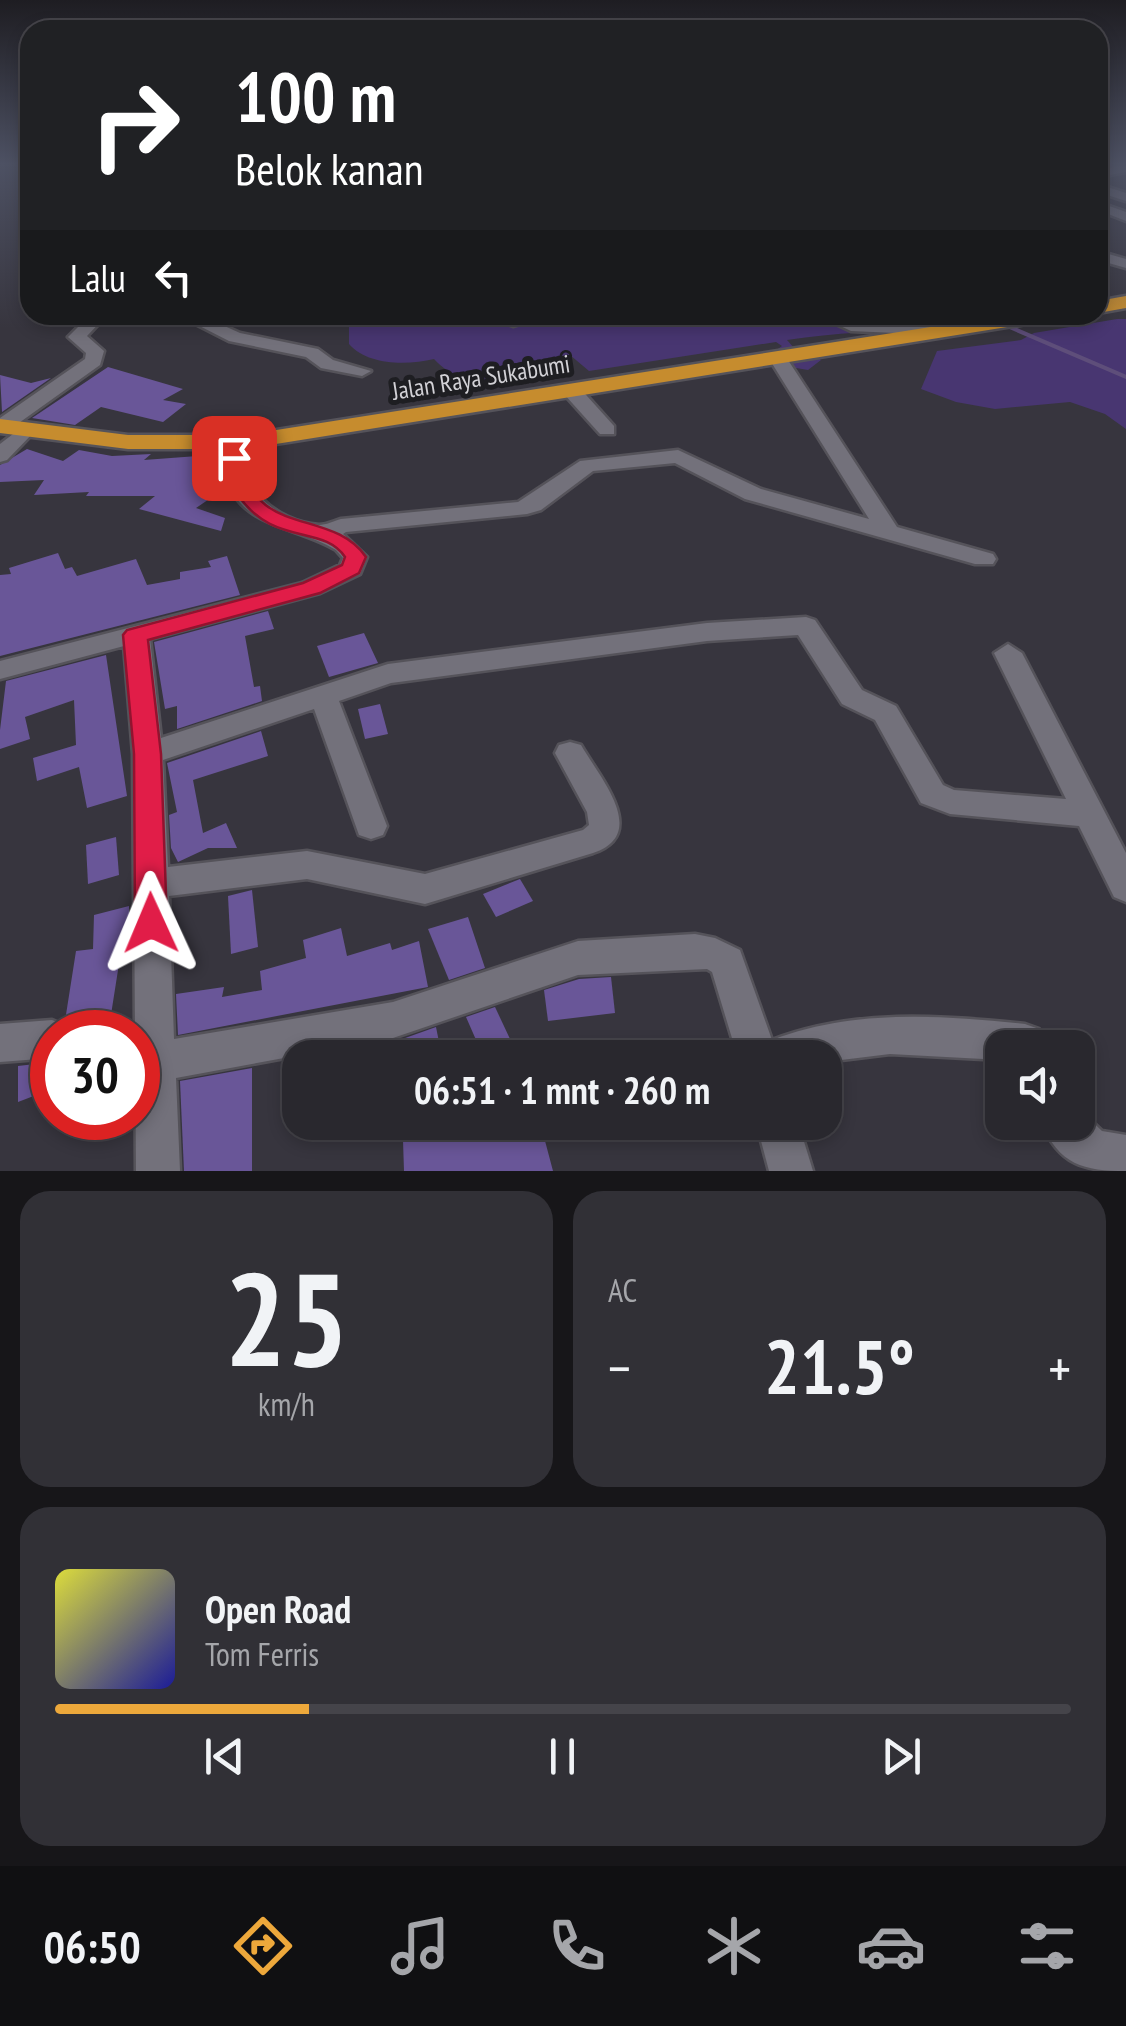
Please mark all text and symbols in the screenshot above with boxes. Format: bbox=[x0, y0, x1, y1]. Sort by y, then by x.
text: 100 m bbox=[235, 51, 396, 141]
icon: right bbox=[70, 60, 200, 190]
text: Belok kanan bbox=[235, 139, 424, 197]
icon: left bbox=[146, 250, 201, 305]
text: Lalu bbox=[70, 253, 126, 302]
street label: Jalan Raya Sukabumi bbox=[389, 347, 572, 407]
pin bbox=[192, 416, 277, 501]
icon: arrive bbox=[207, 431, 262, 486]
position arrow bbox=[99, 871, 203, 975]
speed limit sign: 30 bbox=[30, 1010, 160, 1140]
map controls bbox=[985, 1030, 1095, 1140]
button: sound bbox=[985, 1030, 1095, 1140]
text: 06:51 · 1 mnt · 260 m bbox=[414, 1065, 710, 1114]
text: 25 bbox=[224, 1234, 349, 1402]
text: AC bbox=[608, 1269, 637, 1311]
text: 21.5° bbox=[764, 1318, 915, 1415]
text: − bbox=[608, 1332, 631, 1403]
text: + bbox=[1048, 1332, 1071, 1403]
text: km/h bbox=[258, 1383, 315, 1425]
text: Open Road bbox=[205, 1584, 351, 1633]
text: Tom Ferris bbox=[205, 1633, 319, 1675]
icon: previous bbox=[197, 1729, 252, 1784]
icon: pause bbox=[535, 1729, 590, 1784]
icon: next bbox=[874, 1729, 929, 1784]
icon: directions bbox=[228, 1911, 298, 1981]
icon: music bbox=[385, 1911, 455, 1981]
icon: phone bbox=[542, 1911, 612, 1981]
icon: climate bbox=[699, 1911, 769, 1981]
icon: car bbox=[856, 1911, 926, 1981]
icon: filters bbox=[1012, 1911, 1082, 1981]
text: 06:50 bbox=[43, 1917, 141, 1975]

